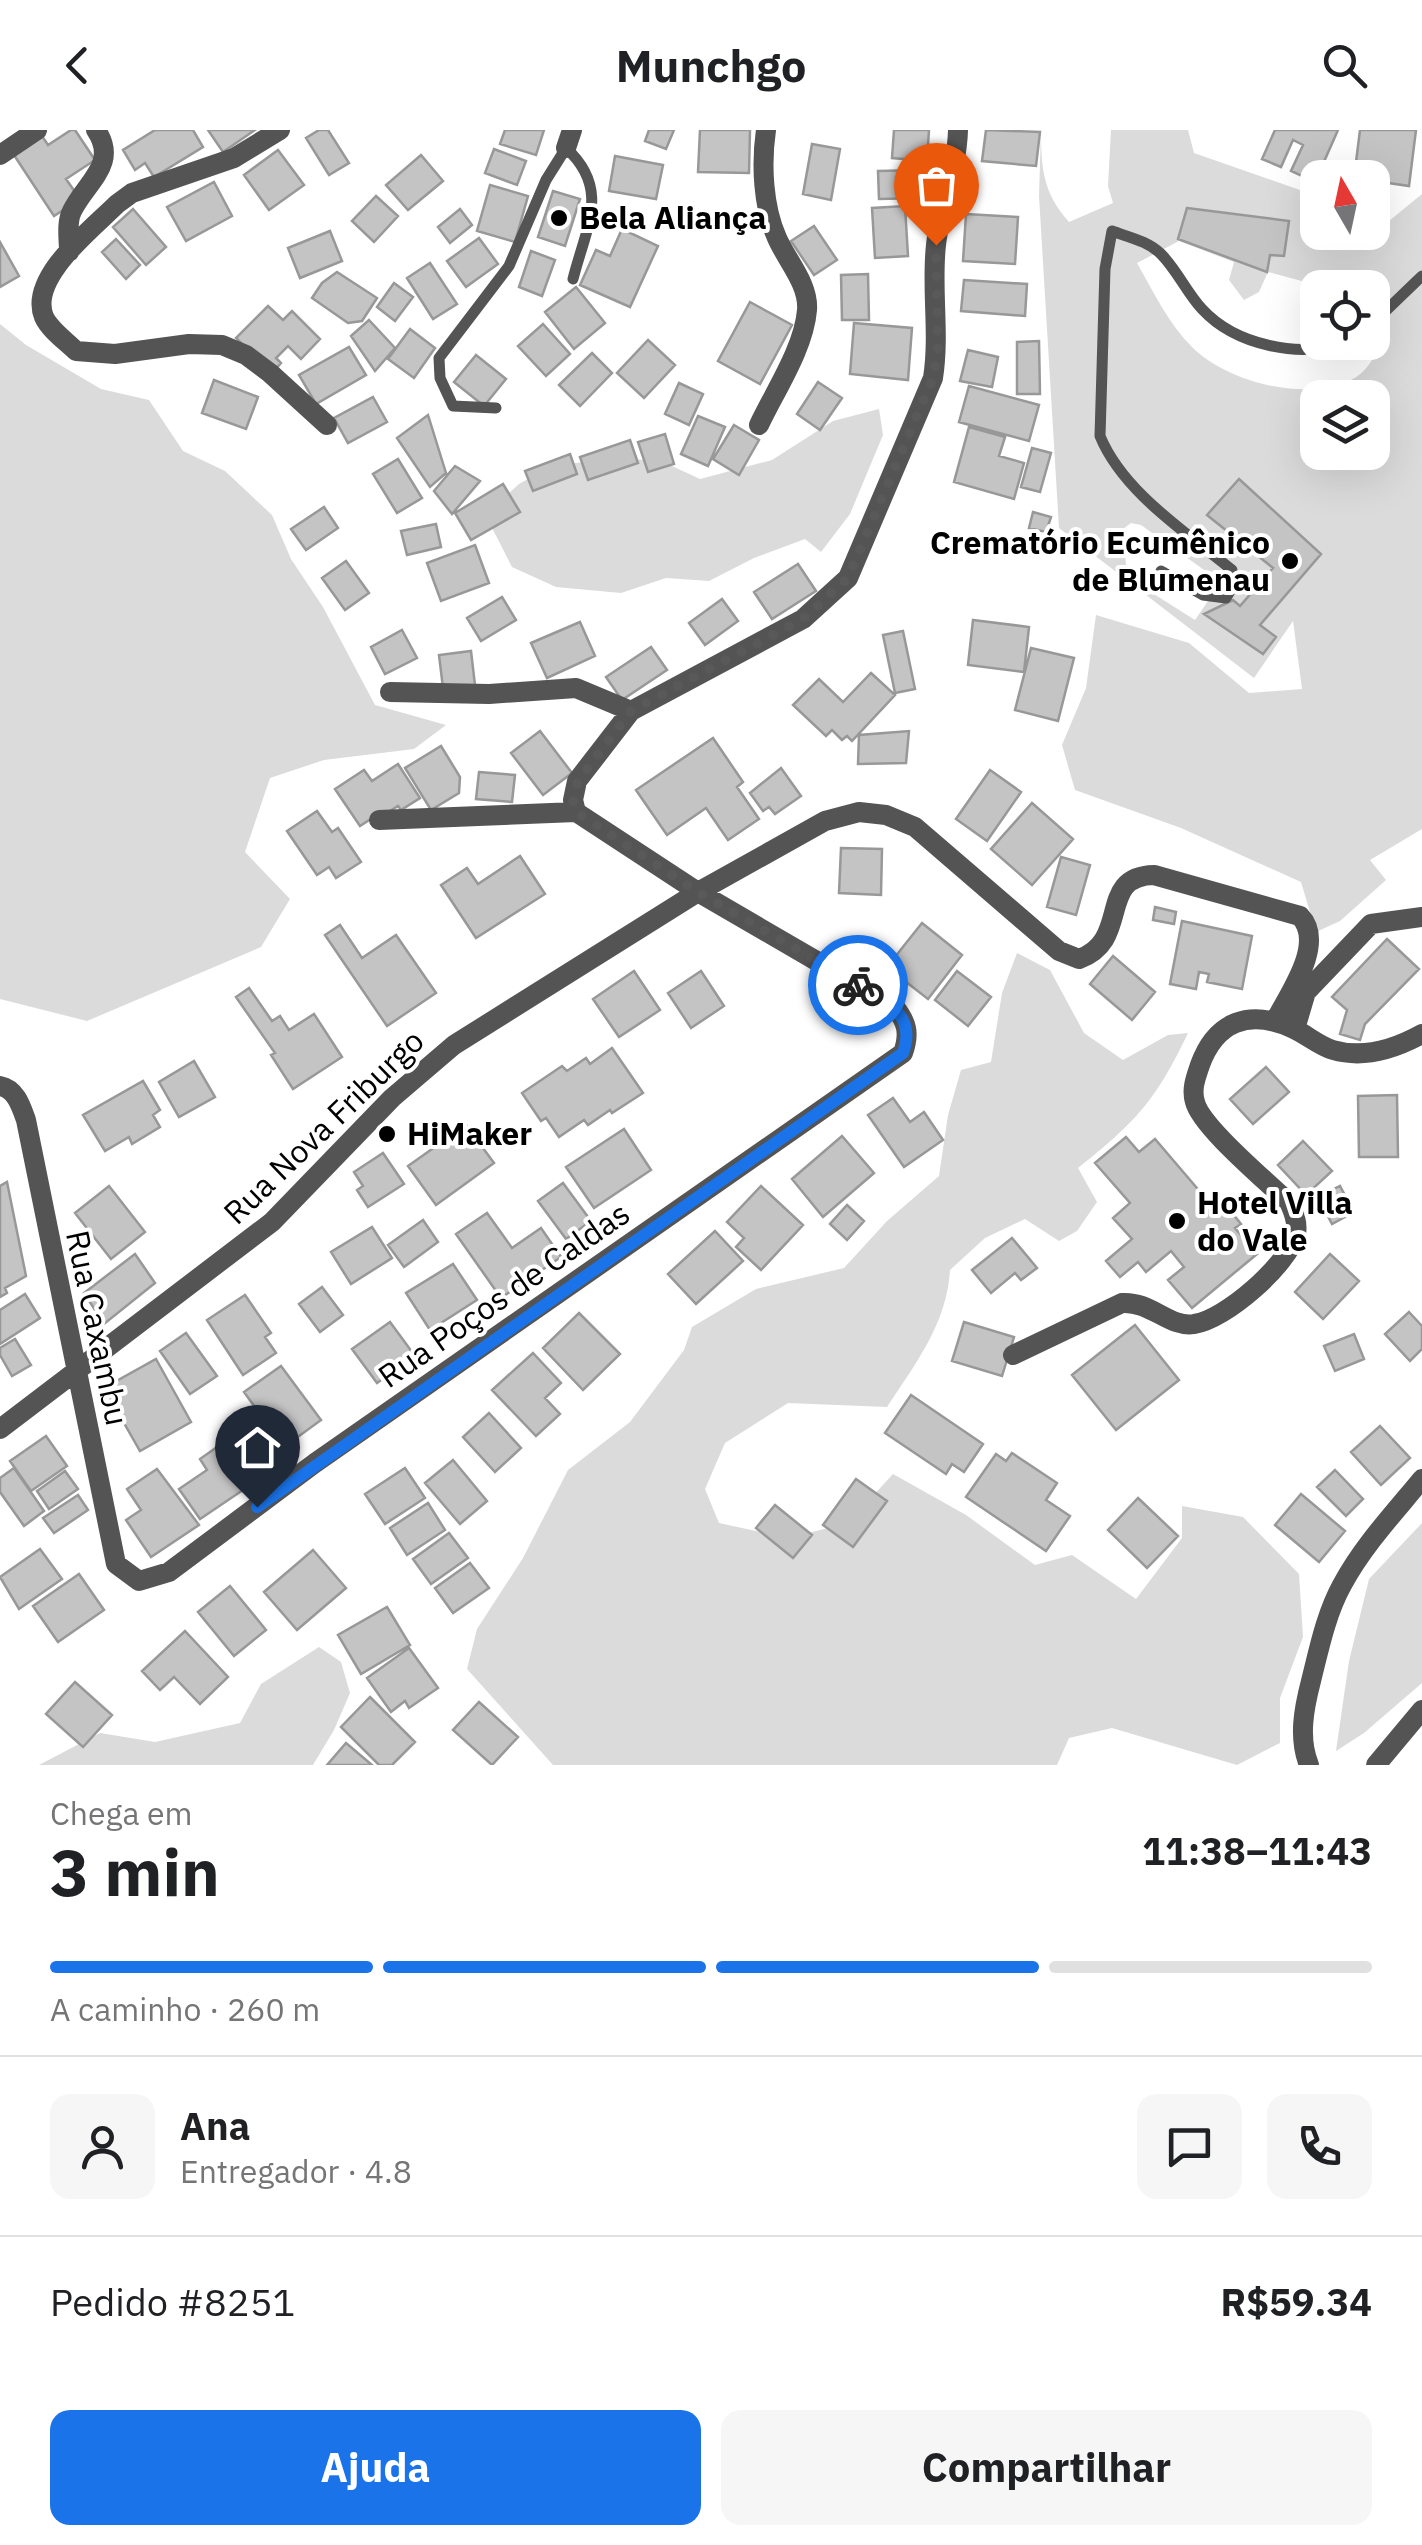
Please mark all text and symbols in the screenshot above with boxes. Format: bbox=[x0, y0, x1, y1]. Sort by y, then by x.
text: Munchgo bbox=[616, 36, 806, 94]
icon: back bbox=[50, 38, 105, 93]
icon: search bbox=[1317, 38, 1372, 93]
pin bbox=[894, 143, 979, 246]
icon: bag bbox=[909, 158, 964, 213]
north arrow bbox=[1300, 160, 1390, 250]
map controls bbox=[1300, 160, 1390, 470]
place label: Bela Aliança bbox=[579, 196, 767, 238]
marker: Bela Aliança bbox=[548, 207, 570, 229]
button: locate bbox=[1300, 270, 1390, 360]
button: layers bbox=[1300, 380, 1390, 470]
place label: Crematório Ecumênico de Blumenau bbox=[930, 521, 1270, 600]
marker: Crematório Ecumênico de Blumenau bbox=[1279, 550, 1301, 572]
courier bbox=[808, 935, 908, 1035]
icon: bike bbox=[831, 958, 886, 1013]
street label: Rua Nova Friburgo bbox=[214, 1020, 433, 1233]
place label: HiMaker bbox=[407, 1112, 532, 1154]
marker: HiMaker bbox=[376, 1123, 398, 1145]
place label: Hotel Villa do Vale bbox=[1197, 1181, 1353, 1260]
street label: Rua Poços de Caldas bbox=[370, 1192, 637, 1397]
marker: Hotel Villa do Vale bbox=[1166, 1210, 1188, 1232]
street label: Rua Caxambu bbox=[57, 1226, 139, 1429]
pin bbox=[215, 1405, 300, 1508]
icon: home bbox=[230, 1420, 285, 1475]
text: Chega em bbox=[50, 1792, 193, 1834]
text: 11:38–11:43 bbox=[1142, 1826, 1372, 1875]
text: 3 min bbox=[50, 1829, 220, 1914]
text: A caminho · 260 m bbox=[50, 1988, 320, 2030]
button: person bbox=[50, 2094, 155, 2199]
button: chat bbox=[1137, 2094, 1242, 2199]
button: phone bbox=[1267, 2094, 1372, 2199]
text: Ana bbox=[180, 2101, 250, 2150]
text: Entregador · 4.8 bbox=[180, 2150, 412, 2192]
text: Pedido #8251 bbox=[50, 2277, 295, 2326]
text: R$59.34 bbox=[1221, 2277, 1372, 2326]
button: Ajuda bbox=[50, 2410, 701, 2525]
button: Compartilhar bbox=[721, 2410, 1372, 2525]

